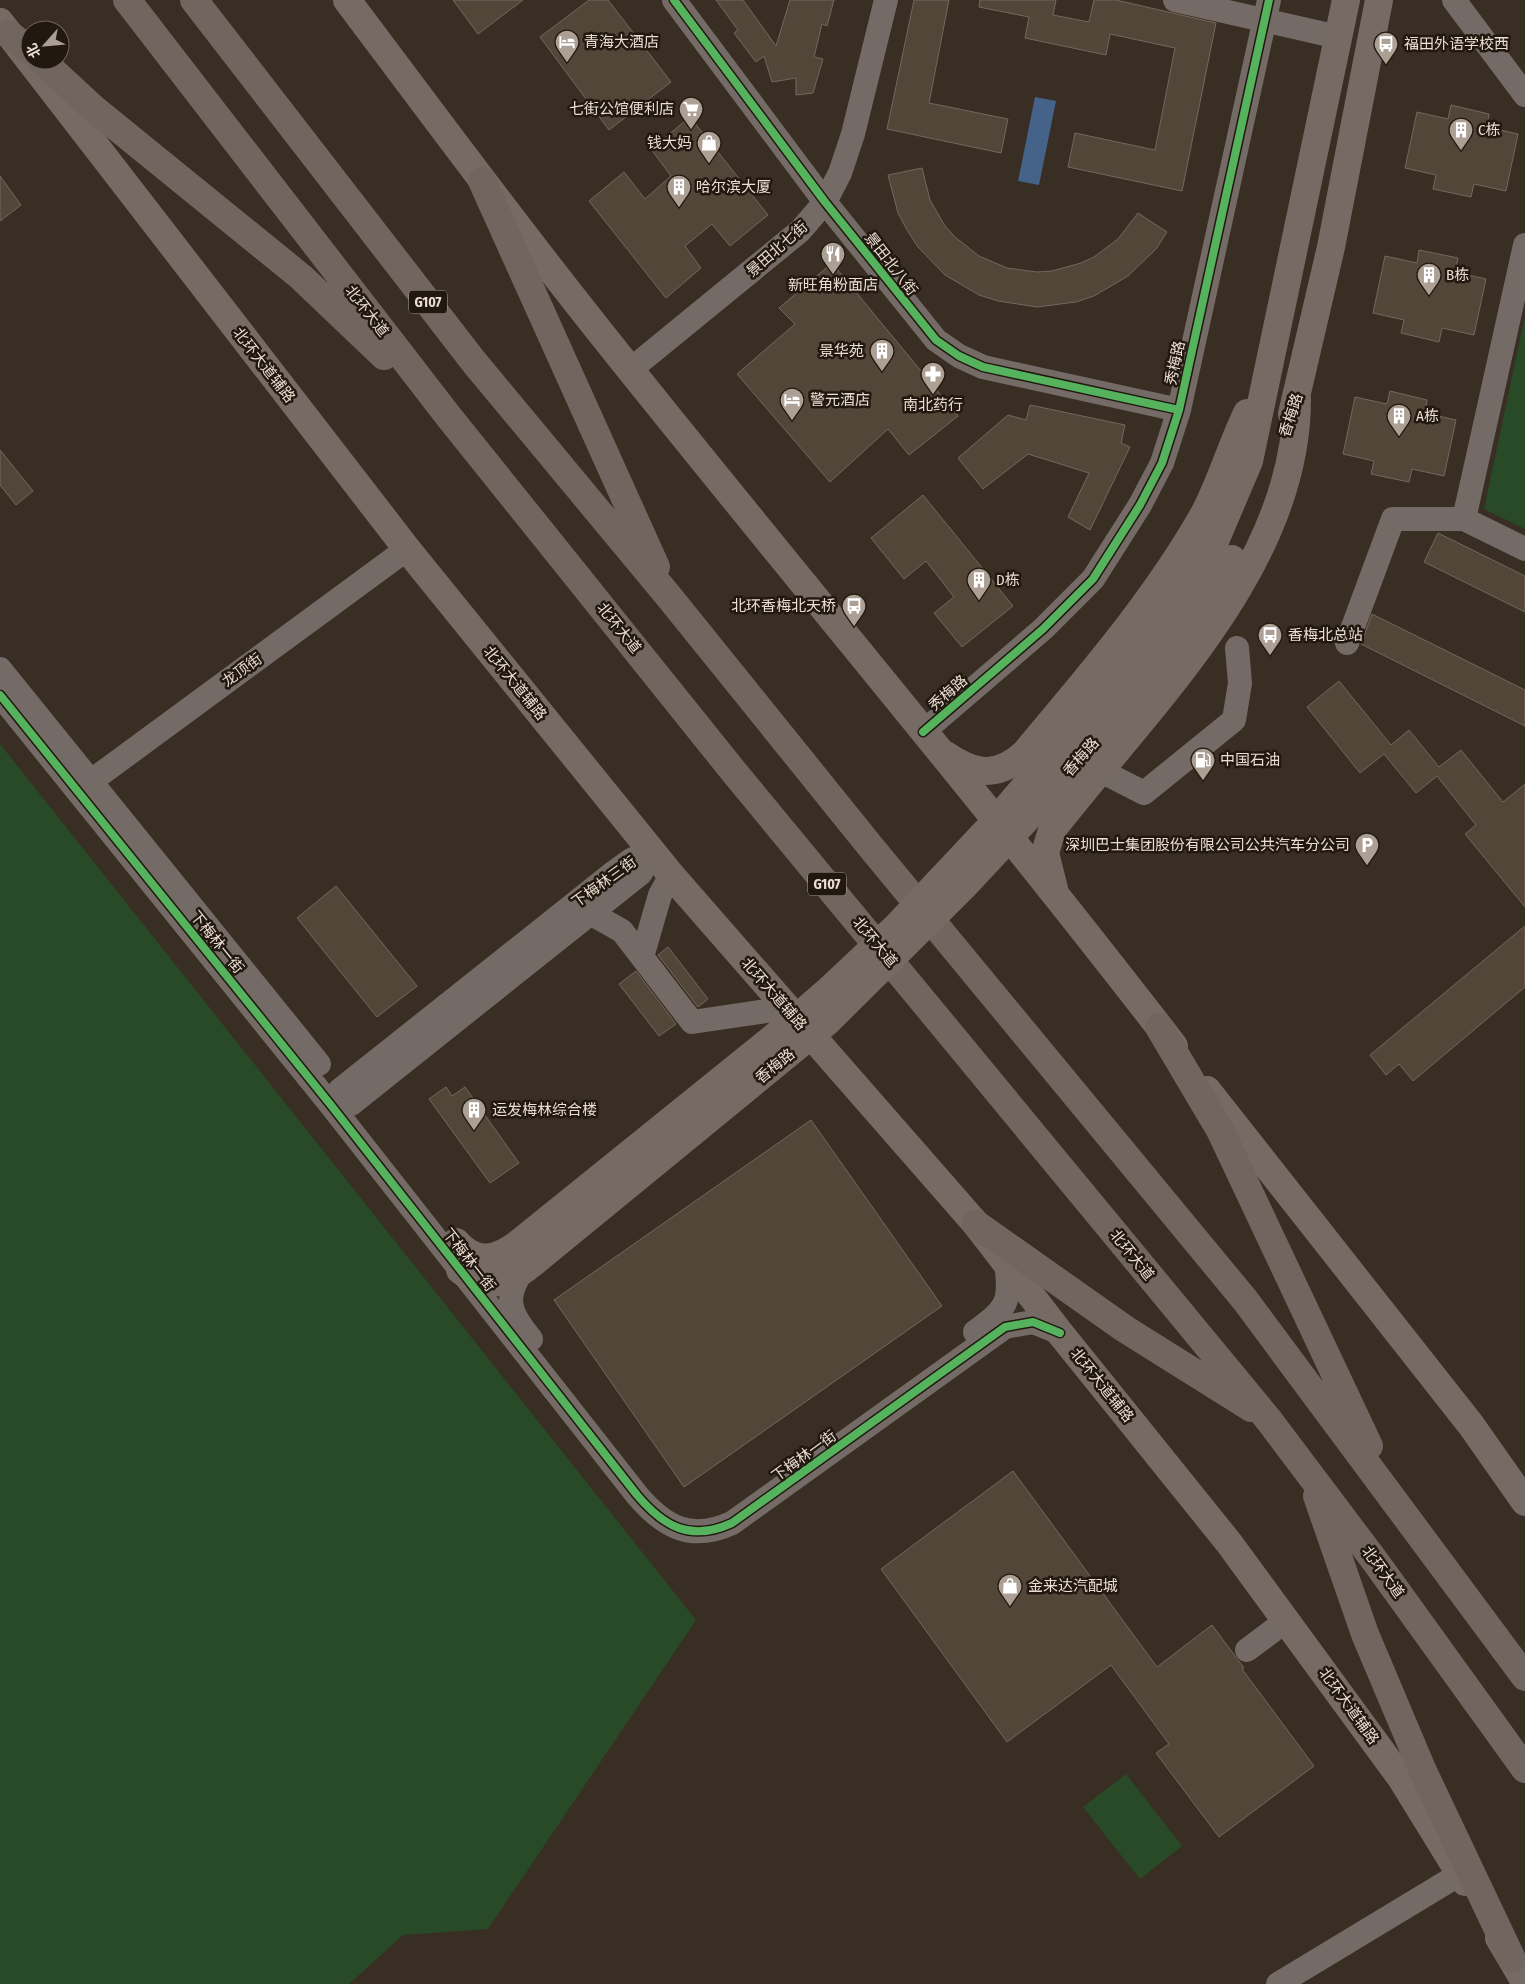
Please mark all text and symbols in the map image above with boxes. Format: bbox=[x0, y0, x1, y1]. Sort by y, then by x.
north arrow bbox=[20, 20, 70, 70]
hotel icon: 青海大酒店 bbox=[554, 29, 580, 63]
bus stop icon: 福田外语学校西 bbox=[1373, 31, 1399, 65]
place label: 青海大酒店 bbox=[584, 33, 659, 51]
place label: 福田外语学校西 bbox=[1404, 35, 1509, 53]
text: 北 bbox=[23, 41, 45, 61]
supermarket icon: 七街公馆便利店 bbox=[678, 96, 704, 130]
place label: 七街公馆便利店 bbox=[569, 100, 674, 118]
building icon: C栋 bbox=[1448, 117, 1474, 151]
place label: C栋 bbox=[1478, 121, 1501, 139]
shop icon: 钱大妈 bbox=[696, 130, 722, 164]
place label: 钱大妈 bbox=[647, 134, 692, 152]
building icon: 哈尔滨大厦 bbox=[666, 174, 692, 208]
place label: 哈尔滨大厦 bbox=[696, 178, 771, 196]
street label: 景田北七街 bbox=[743, 218, 811, 280]
street label: 景田北八街 bbox=[861, 229, 921, 299]
restaurant icon: 新旺角粉面店 bbox=[820, 241, 846, 275]
building icon: B栋 bbox=[1416, 262, 1442, 296]
place label: B栋 bbox=[1446, 266, 1469, 284]
place label: 新旺角粉面店 bbox=[788, 276, 878, 294]
street label: 北环大道 bbox=[341, 282, 393, 340]
road number: G107 bbox=[409, 290, 447, 314]
street label: 北环大道辅路 bbox=[229, 324, 299, 406]
building icon: 景华苑 bbox=[869, 338, 895, 372]
street label: 秀梅路 bbox=[1162, 339, 1188, 387]
place label: 景华苑 bbox=[819, 342, 864, 360]
pharmacy icon: 南北药行 bbox=[920, 361, 946, 395]
hotel icon: 警元酒店 bbox=[779, 387, 805, 421]
place label: 警元酒店 bbox=[810, 391, 870, 409]
street label: 香梅路 bbox=[1275, 391, 1307, 439]
place label: 南北药行 bbox=[903, 396, 963, 414]
building icon: A栋 bbox=[1386, 403, 1412, 437]
place label: A栋 bbox=[1416, 407, 1439, 425]
building icon: D栋 bbox=[966, 567, 992, 601]
place label: D栋 bbox=[996, 571, 1020, 589]
bus stop icon: 北环香梅北天桥 bbox=[841, 593, 867, 627]
place label: 北环香梅北天桥 bbox=[731, 597, 836, 615]
street label: 北环大道 bbox=[593, 599, 645, 657]
bus stop icon: 香梅北总站 bbox=[1257, 622, 1283, 656]
place label: 香梅北总站 bbox=[1288, 626, 1363, 644]
street label: 北环大道辅路 bbox=[480, 642, 550, 724]
street label: 龙顶街 bbox=[219, 649, 265, 691]
street label: 秀梅路 bbox=[925, 671, 971, 715]
street label: 香梅路 bbox=[1059, 734, 1103, 780]
fuel station icon: 中国石油 bbox=[1190, 747, 1216, 781]
place label: 中国石油 bbox=[1220, 751, 1280, 769]
parking icon: 深圳巴士集团股份有限公司公共汽车分公司 bbox=[1354, 832, 1380, 866]
place label: 深圳巴士集团股份有限公司公共汽车分公司 bbox=[1065, 836, 1350, 854]
street label: 下梅林三街 bbox=[568, 853, 640, 911]
road number: G107 bbox=[808, 872, 846, 896]
street label: 下梅林一街 bbox=[186, 907, 248, 977]
street label: 北环大道 bbox=[849, 913, 901, 971]
street label: 北环大道辅路 bbox=[738, 954, 810, 1034]
street label: 香梅路 bbox=[752, 1045, 798, 1087]
building icon: 运发梅林综合楼 bbox=[461, 1097, 487, 1131]
place label: 运发梅林综合楼 bbox=[492, 1101, 597, 1119]
street label: 下梅林一街 bbox=[439, 1225, 499, 1295]
street label: 北环大道 bbox=[1106, 1226, 1158, 1284]
street label: 北环大道辅路 bbox=[1067, 1344, 1137, 1426]
street label: 下梅林一街 bbox=[768, 1427, 840, 1485]
street label: 北环大道 bbox=[1358, 1542, 1408, 1602]
shop icon: 金来达汽配城 bbox=[997, 1573, 1023, 1607]
place label: 金来达汽配城 bbox=[1028, 1577, 1118, 1595]
street label: 北环大道辅路 bbox=[1315, 1664, 1383, 1748]

